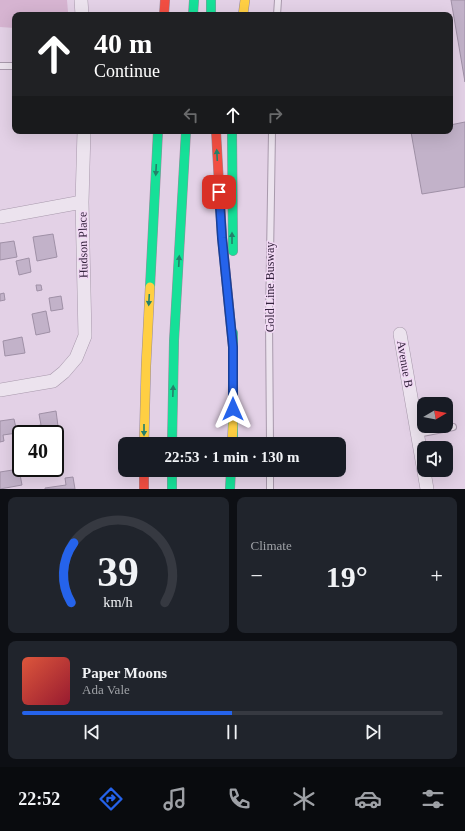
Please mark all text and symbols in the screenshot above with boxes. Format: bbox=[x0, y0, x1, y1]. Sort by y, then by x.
icon: ahead bbox=[28, 28, 80, 80]
text: 40 m bbox=[94, 28, 152, 59]
text: Continue bbox=[94, 61, 160, 81]
icon: left bbox=[180, 104, 202, 126]
icon: ahead bbox=[222, 104, 244, 126]
icon: right bbox=[264, 104, 286, 126]
one-way arrow bbox=[214, 149, 221, 161]
one-way arrow bbox=[153, 164, 160, 176]
pin bbox=[202, 175, 236, 209]
icon: arrive bbox=[208, 181, 230, 203]
street label: Hudson Place bbox=[75, 212, 91, 278]
one-way arrow bbox=[229, 232, 236, 244]
street label: Gold Line Busway bbox=[263, 242, 277, 332]
one-way arrow bbox=[175, 255, 182, 267]
one-way arrow bbox=[146, 294, 153, 306]
street label: Avenue B bbox=[394, 339, 416, 389]
one-way arrow bbox=[169, 385, 176, 397]
position arrow bbox=[212, 388, 254, 430]
north arrow bbox=[417, 397, 453, 433]
map controls bbox=[417, 397, 453, 477]
one-way arrow bbox=[141, 424, 147, 437]
speed limit sign: 40 bbox=[12, 425, 64, 477]
button: sound bbox=[417, 441, 453, 477]
text: 22:53 · 1 min · 130 m bbox=[165, 449, 300, 465]
text: Climate bbox=[251, 538, 292, 553]
text: 39 bbox=[97, 549, 139, 595]
text: 19° bbox=[326, 560, 368, 593]
text: − bbox=[251, 563, 263, 588]
text: + bbox=[431, 563, 443, 588]
text: km/h bbox=[104, 594, 133, 610]
text: Paper Moons bbox=[82, 665, 167, 681]
text: Ada Vale bbox=[82, 682, 130, 697]
icon: previous bbox=[81, 721, 103, 743]
icon: pause bbox=[221, 721, 243, 743]
icon: next bbox=[362, 721, 384, 743]
icon: directions bbox=[97, 785, 125, 813]
icon: music bbox=[161, 785, 189, 813]
icon: phone bbox=[225, 785, 253, 813]
icon: climate bbox=[290, 785, 318, 813]
icon: car bbox=[354, 785, 382, 813]
icon: filters bbox=[419, 785, 447, 813]
text: 22:52 bbox=[18, 789, 60, 809]

